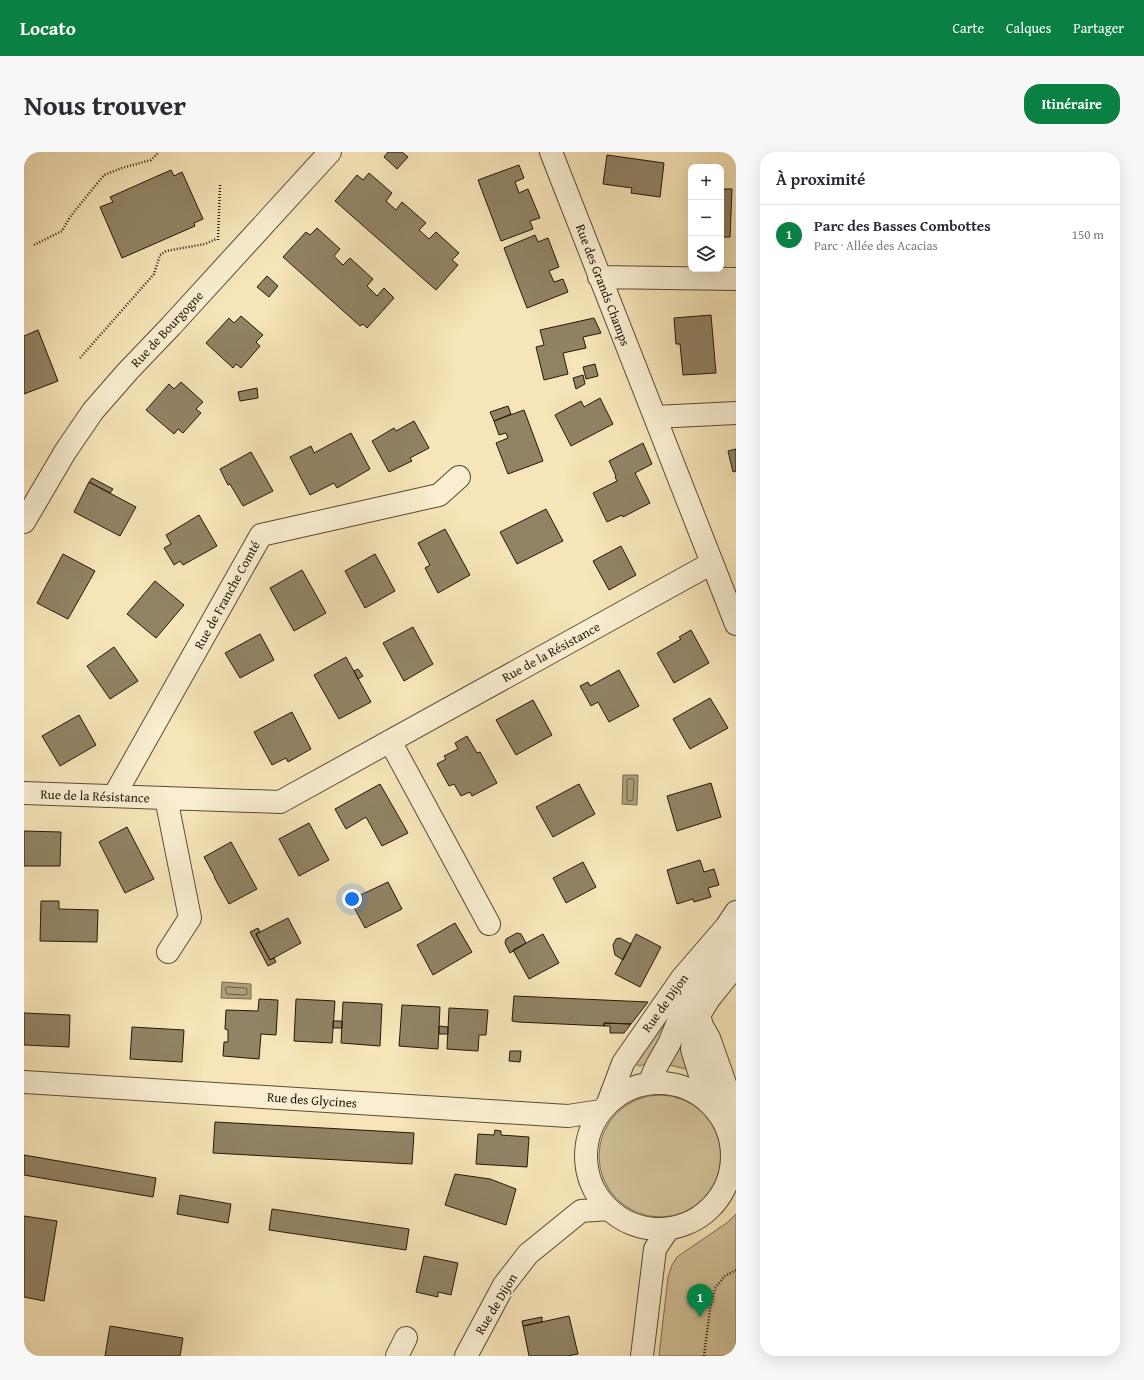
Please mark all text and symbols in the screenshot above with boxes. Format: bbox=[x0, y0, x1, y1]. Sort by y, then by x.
text: Locato bbox=[20, 14, 76, 42]
text: Carte bbox=[952, 18, 984, 38]
text: Calques bbox=[1006, 18, 1051, 38]
text: Partager bbox=[1073, 18, 1124, 38]
text: Nous trouver bbox=[24, 84, 186, 125]
button: Itinéraire bbox=[1024, 84, 1120, 124]
map controls bbox=[688, 164, 724, 272]
button: + bbox=[688, 164, 724, 200]
text: À proximité bbox=[776, 166, 865, 191]
button: − bbox=[688, 200, 724, 236]
text: Parc des Basses Combottes bbox=[814, 215, 991, 236]
street label: Rue des Grands Champs bbox=[571, 221, 635, 349]
text: 1 bbox=[786, 225, 792, 244]
text: 150 m bbox=[1072, 225, 1104, 244]
button: layers bbox=[688, 236, 724, 272]
text: Parc · Allée des Acacias bbox=[814, 236, 938, 255]
street label: Rue de Bourgogne bbox=[126, 286, 208, 372]
street label: Rue de Franche Comté bbox=[189, 537, 265, 653]
street label: Rue de la Résistance bbox=[499, 617, 603, 687]
street label: Rue de la Résistance bbox=[40, 785, 150, 807]
your location bbox=[342, 889, 362, 909]
street label: Rue de Dijon bbox=[637, 969, 693, 1036]
street label: Rue des Glycines bbox=[266, 1087, 358, 1113]
street label: Rue de Dijon bbox=[470, 1269, 522, 1338]
pin: 1 bbox=[687, 1284, 713, 1317]

